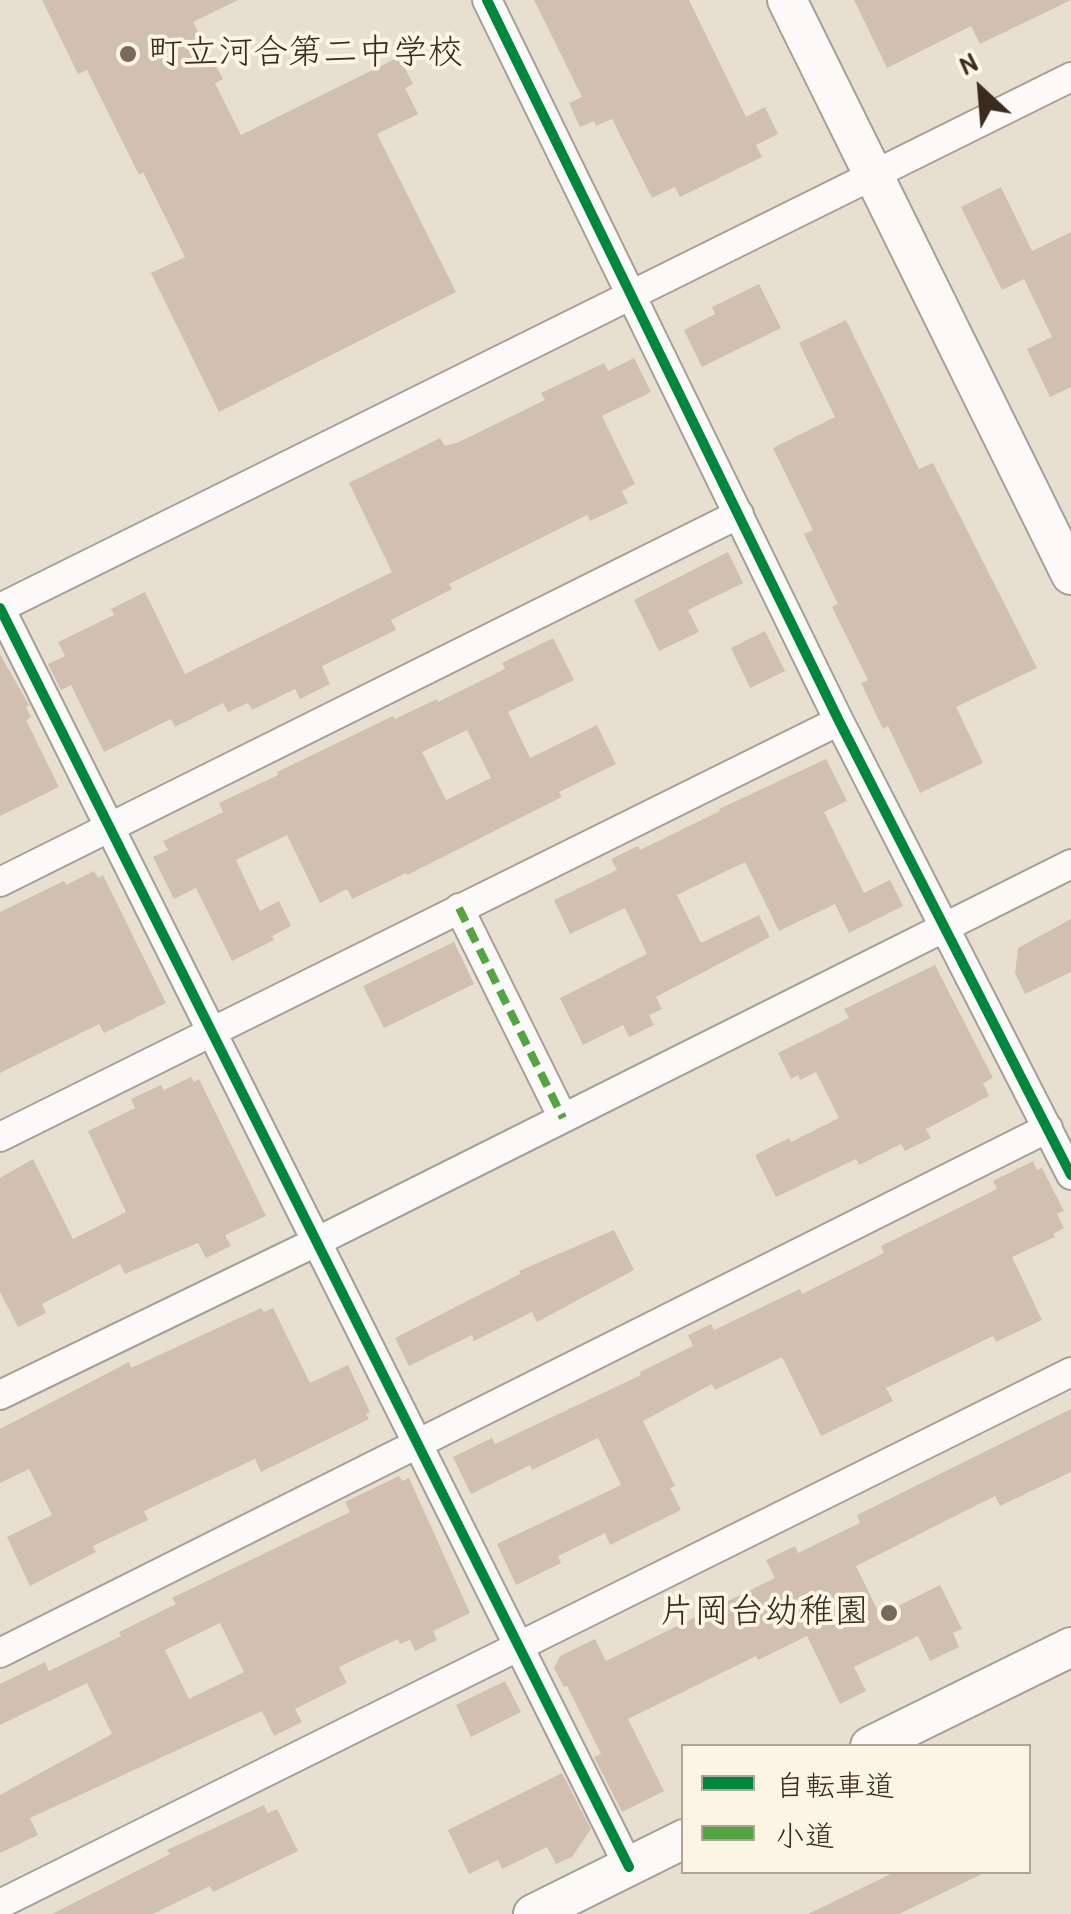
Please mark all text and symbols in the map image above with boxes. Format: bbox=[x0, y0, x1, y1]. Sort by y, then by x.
place label: 町立河合第二中学校 bbox=[148, 33, 463, 75]
north arrow bbox=[931, 40, 1031, 140]
marker: 町立河合第二中学校 bbox=[117, 43, 139, 65]
text: N bbox=[953, 43, 983, 83]
place label: 片岡台幼稚園 bbox=[659, 1592, 869, 1634]
marker: 片岡台幼稚園 bbox=[878, 1602, 900, 1624]
legend bbox=[681, 1744, 1031, 1874]
text: 自転車道 bbox=[775, 1765, 895, 1805]
text: 小道 bbox=[775, 1815, 835, 1855]

